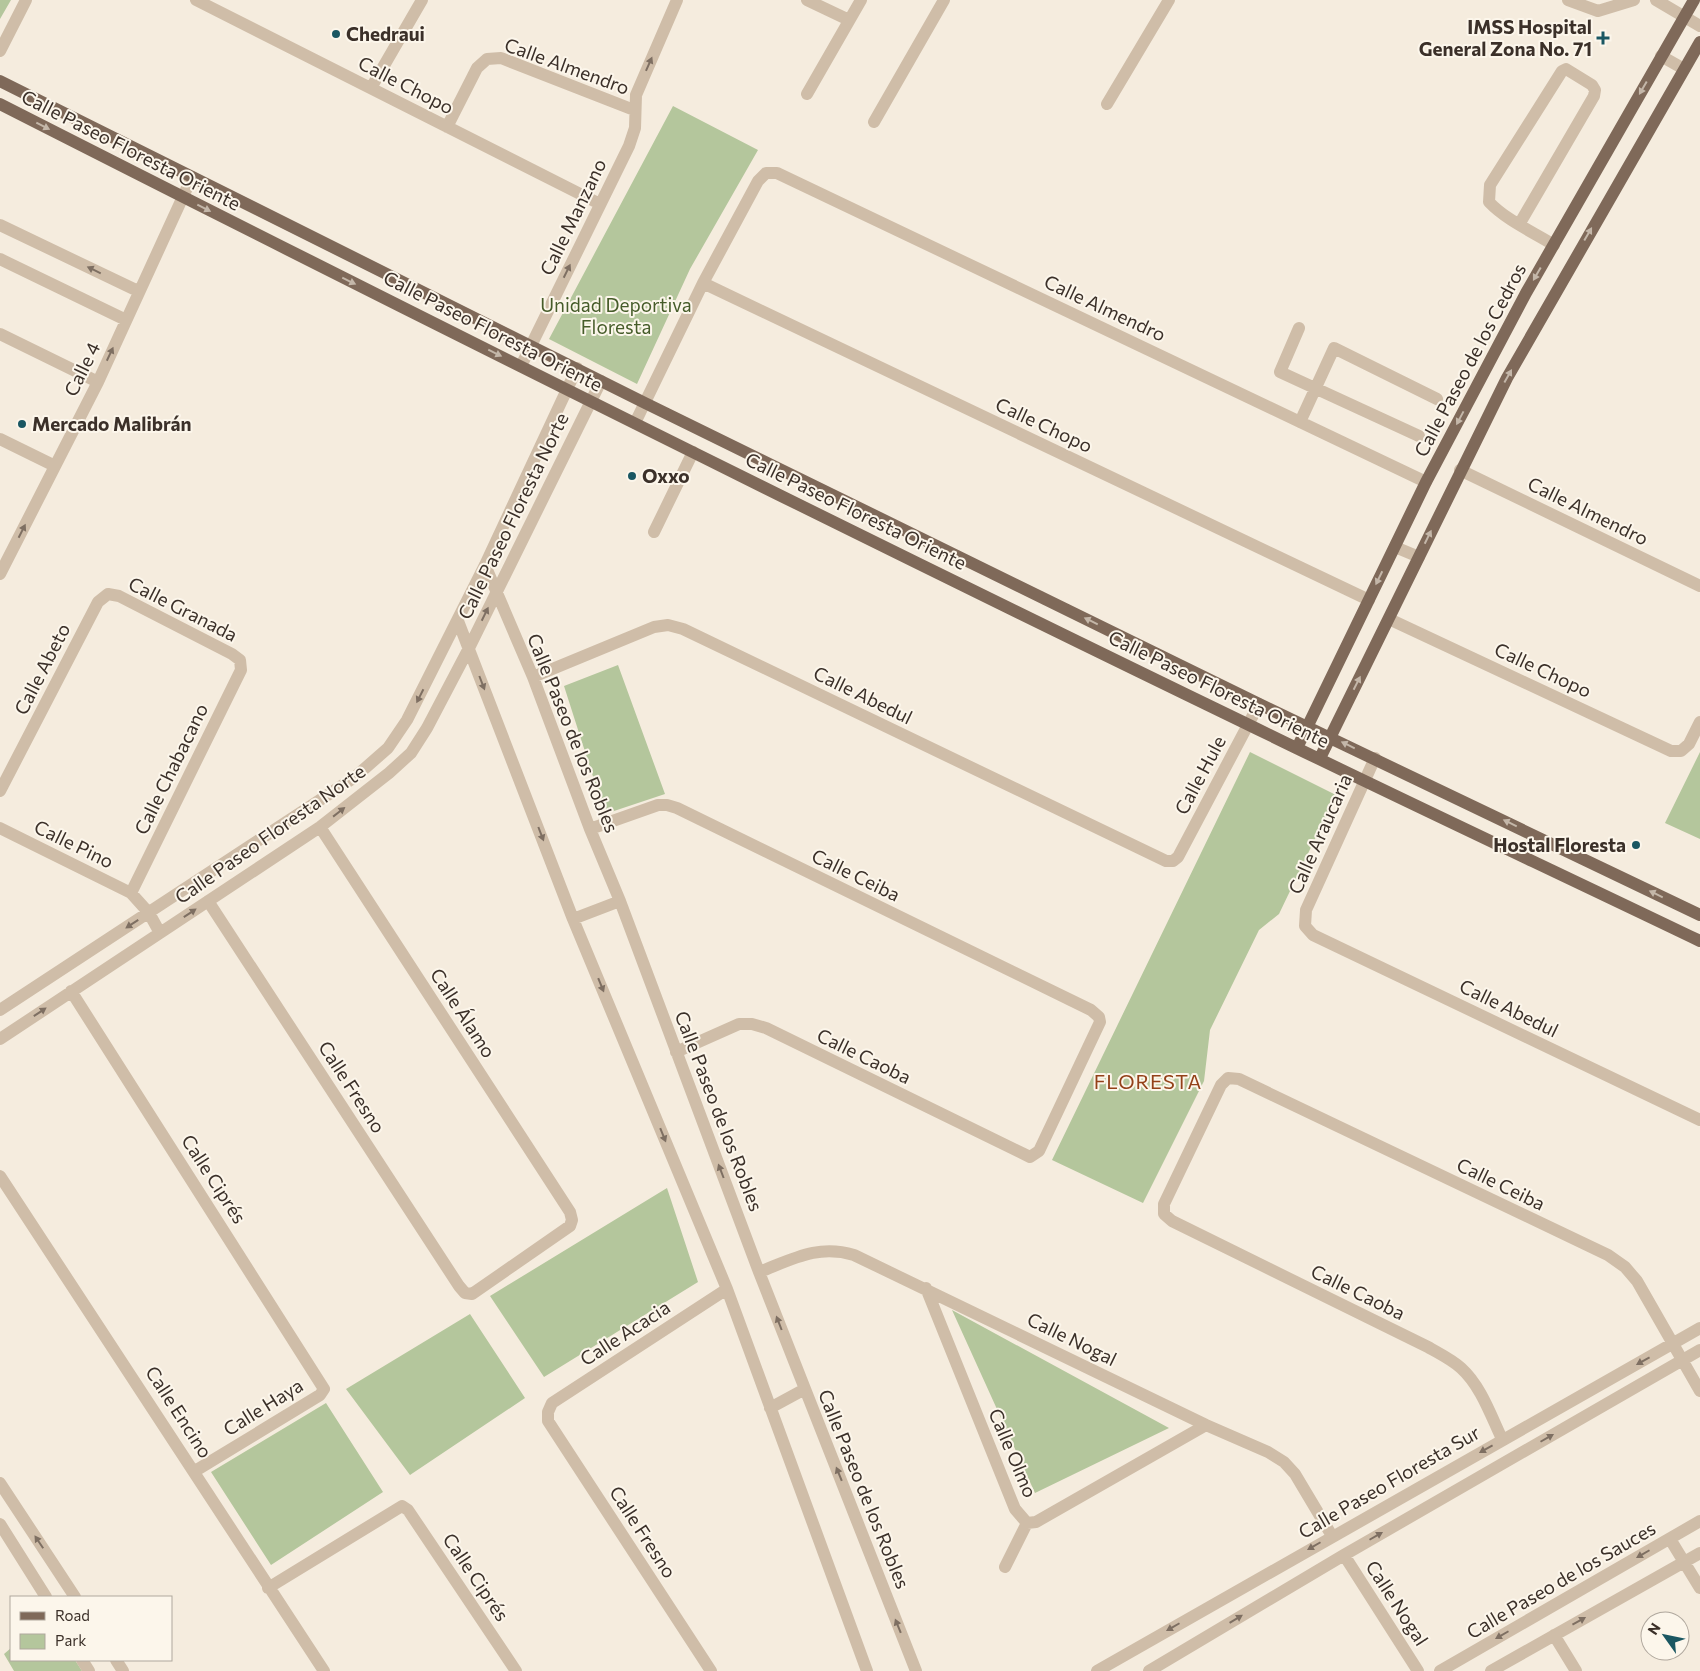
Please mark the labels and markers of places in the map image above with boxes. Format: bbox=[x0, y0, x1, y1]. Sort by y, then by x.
place label: IMSS Hospital General Zona No. 71 bbox=[1419, 15, 1592, 60]
place label: Chedraui bbox=[346, 22, 425, 45]
marker: Chedraui bbox=[330, 28, 342, 40]
marker: IMSS Hospital General Zona No. 71 bbox=[1596, 31, 1610, 45]
place label: Mercado Malibrán bbox=[32, 412, 191, 435]
marker: Mercado Malibrán bbox=[16, 418, 28, 430]
place label: Oxxo bbox=[642, 464, 690, 487]
marker: Oxxo bbox=[626, 470, 638, 482]
place label: Hostal Floresta bbox=[1493, 833, 1626, 856]
marker: Hostal Floresta bbox=[1630, 839, 1642, 851]

